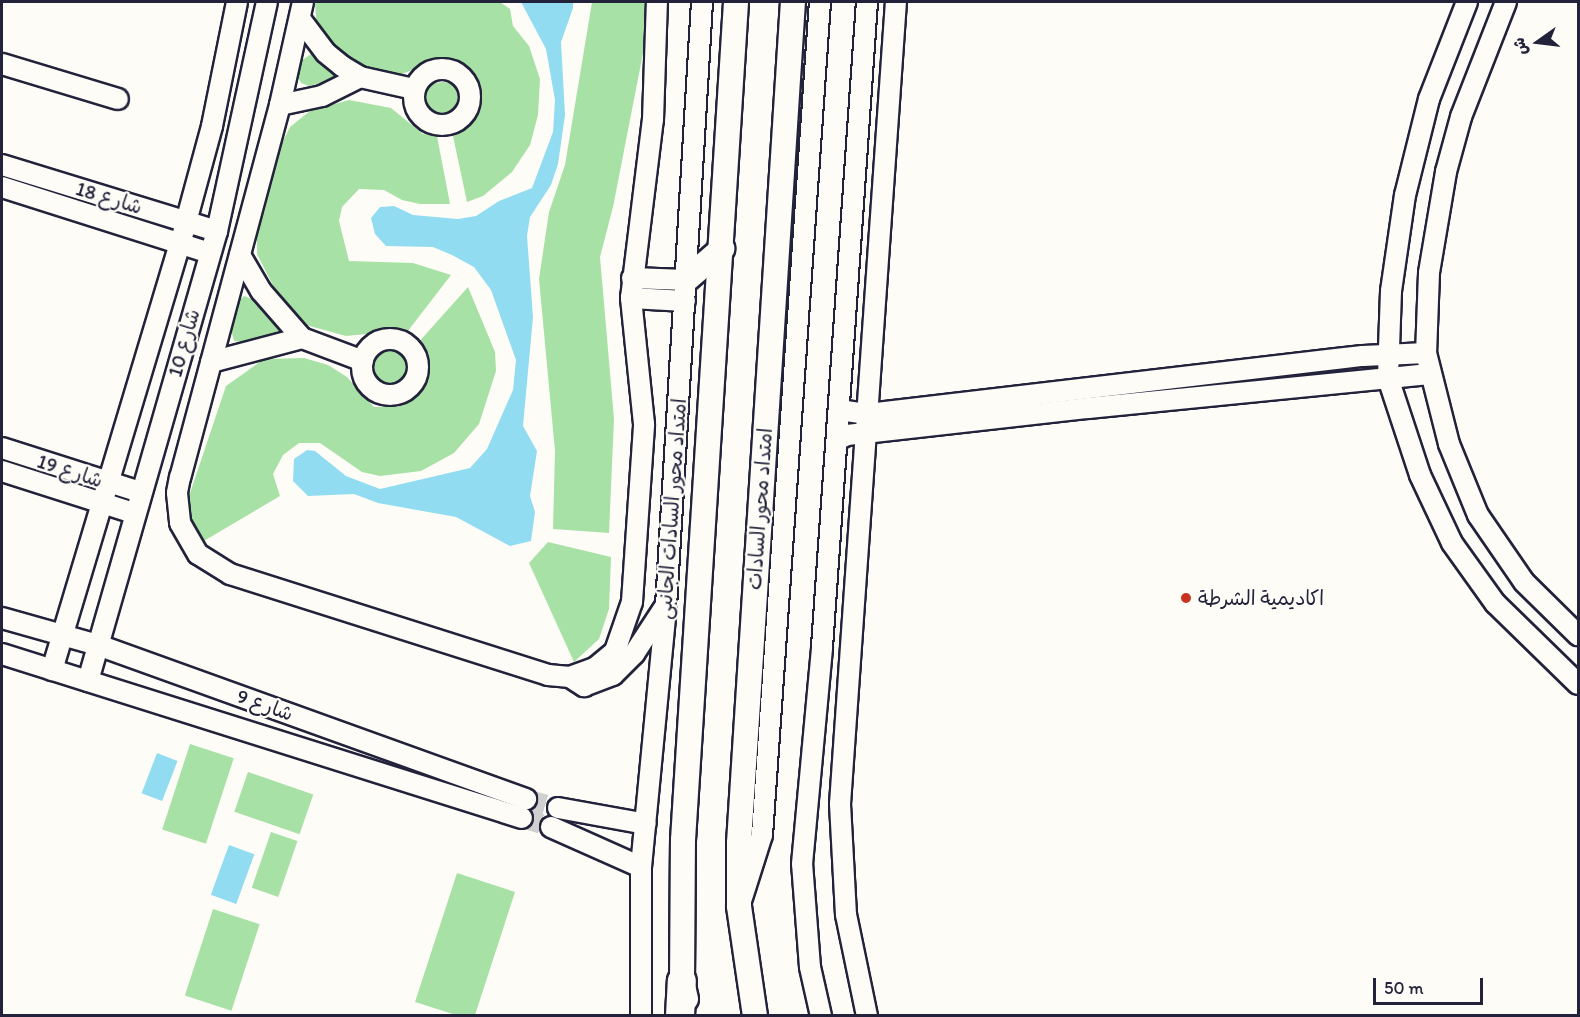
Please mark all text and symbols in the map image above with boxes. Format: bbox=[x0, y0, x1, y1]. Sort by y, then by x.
north arrow bbox=[1508, 12, 1568, 72]
text: ش bbox=[1509, 36, 1531, 57]
street label: شارع 18 bbox=[73, 177, 145, 219]
street label: شارع 10 bbox=[163, 306, 205, 380]
street label: امتداد محور السادات الجانبى bbox=[652, 398, 692, 620]
street label: امتداد محور السادات bbox=[742, 427, 778, 591]
street label: شارع 19 bbox=[34, 449, 106, 493]
place label: اكاديمية الشرطة bbox=[1198, 586, 1324, 610]
marker: اكاديمية الشرطة bbox=[1179, 591, 1193, 605]
street label: شارع 9 bbox=[234, 684, 296, 726]
scale bar bbox=[1376, 966, 1486, 1004]
text: 50 m bbox=[1384, 977, 1424, 999]

